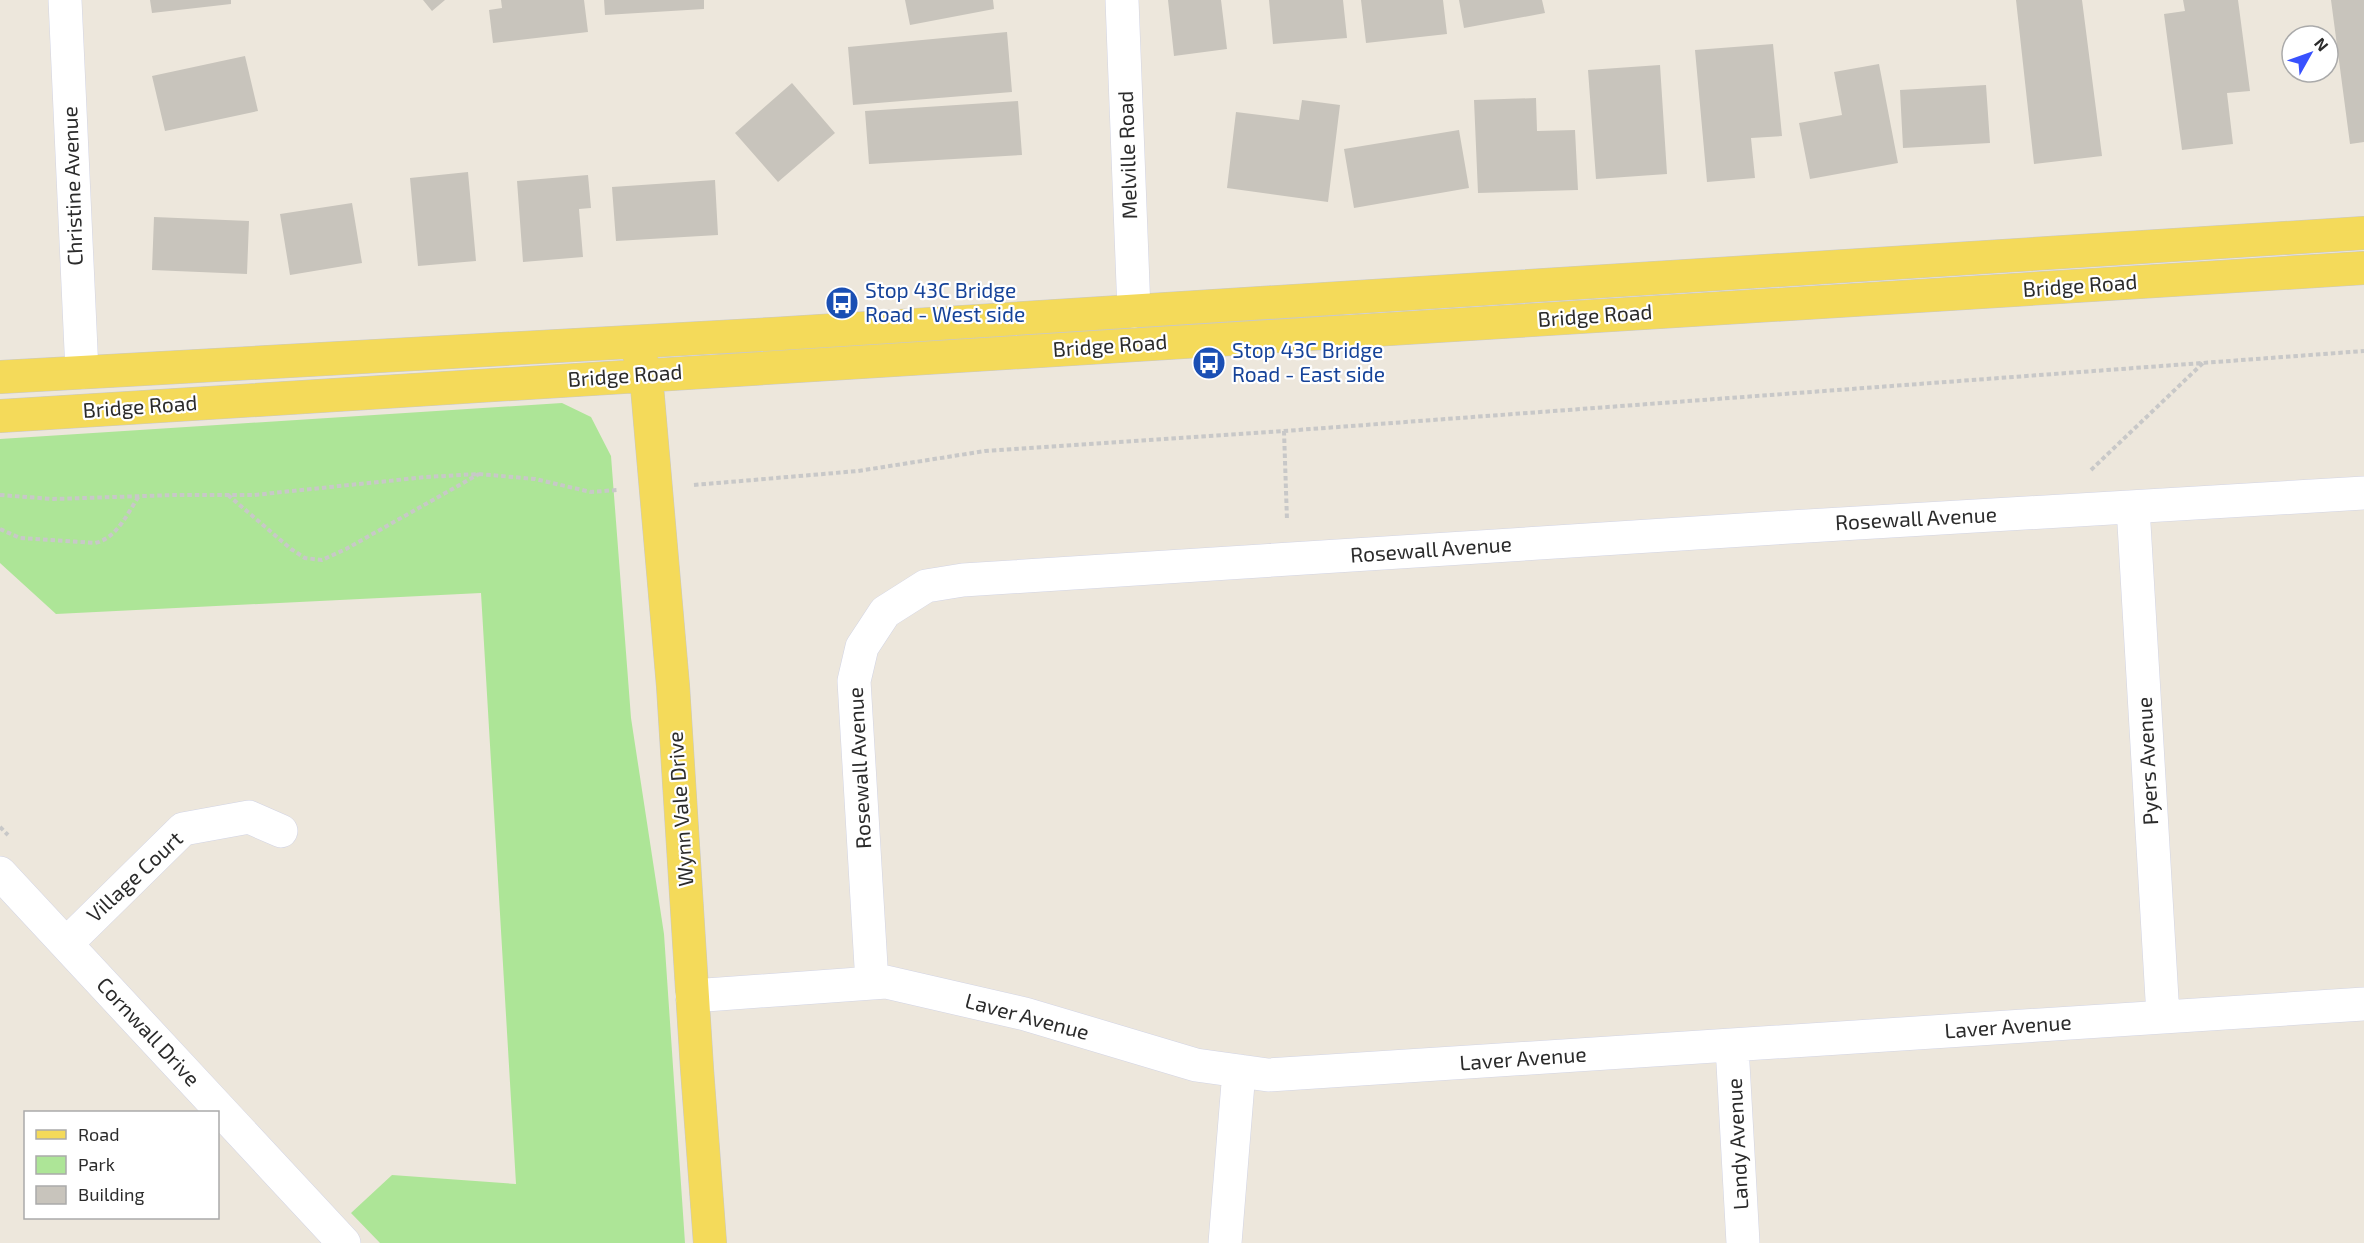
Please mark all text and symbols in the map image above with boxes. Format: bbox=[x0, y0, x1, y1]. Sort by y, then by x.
north arrow bbox=[2280, 24, 2340, 84]
text: N bbox=[2311, 34, 2333, 55]
street label: Melville Road bbox=[1112, 90, 1141, 220]
street label: Christine Avenue bbox=[56, 106, 87, 266]
street label: Bridge Road bbox=[2022, 268, 2138, 301]
place label: Stop 43C Bridge Road - West side bbox=[865, 277, 1025, 326]
bus stop icon: Stop 43C Bridge Road - West side bbox=[824, 285, 860, 321]
street label: Bridge Road bbox=[1537, 298, 1653, 331]
street label: Bridge Road bbox=[1052, 328, 1168, 361]
place label: Stop 43C Bridge Road - East side bbox=[1232, 337, 1385, 386]
bus stop icon: Stop 43C Bridge Road - East side bbox=[1191, 345, 1227, 381]
street label: Bridge Road bbox=[567, 358, 683, 391]
street label: Bridge Road bbox=[82, 389, 198, 422]
street label: Rosewall Avenue bbox=[1834, 501, 1997, 534]
street label: Rosewall Avenue bbox=[1349, 530, 1513, 567]
street label: Rosewall Avenue bbox=[842, 687, 875, 850]
street label: Pyers Avenue bbox=[2131, 696, 2162, 826]
street label: Wynn Vale Drive bbox=[662, 731, 697, 887]
street label: Village Court bbox=[81, 825, 187, 927]
street label: Cornwall Drive bbox=[92, 971, 206, 1091]
street label: Laver Avenue bbox=[963, 987, 1092, 1044]
street label: Laver Avenue bbox=[1944, 1009, 2072, 1042]
street label: Laver Avenue bbox=[1459, 1041, 1587, 1074]
street label: Landy Avenue bbox=[1721, 1078, 1752, 1211]
legend bbox=[24, 1111, 219, 1219]
text: Road bbox=[78, 1123, 119, 1145]
text: Park bbox=[78, 1153, 115, 1175]
text: Building bbox=[78, 1183, 145, 1205]

